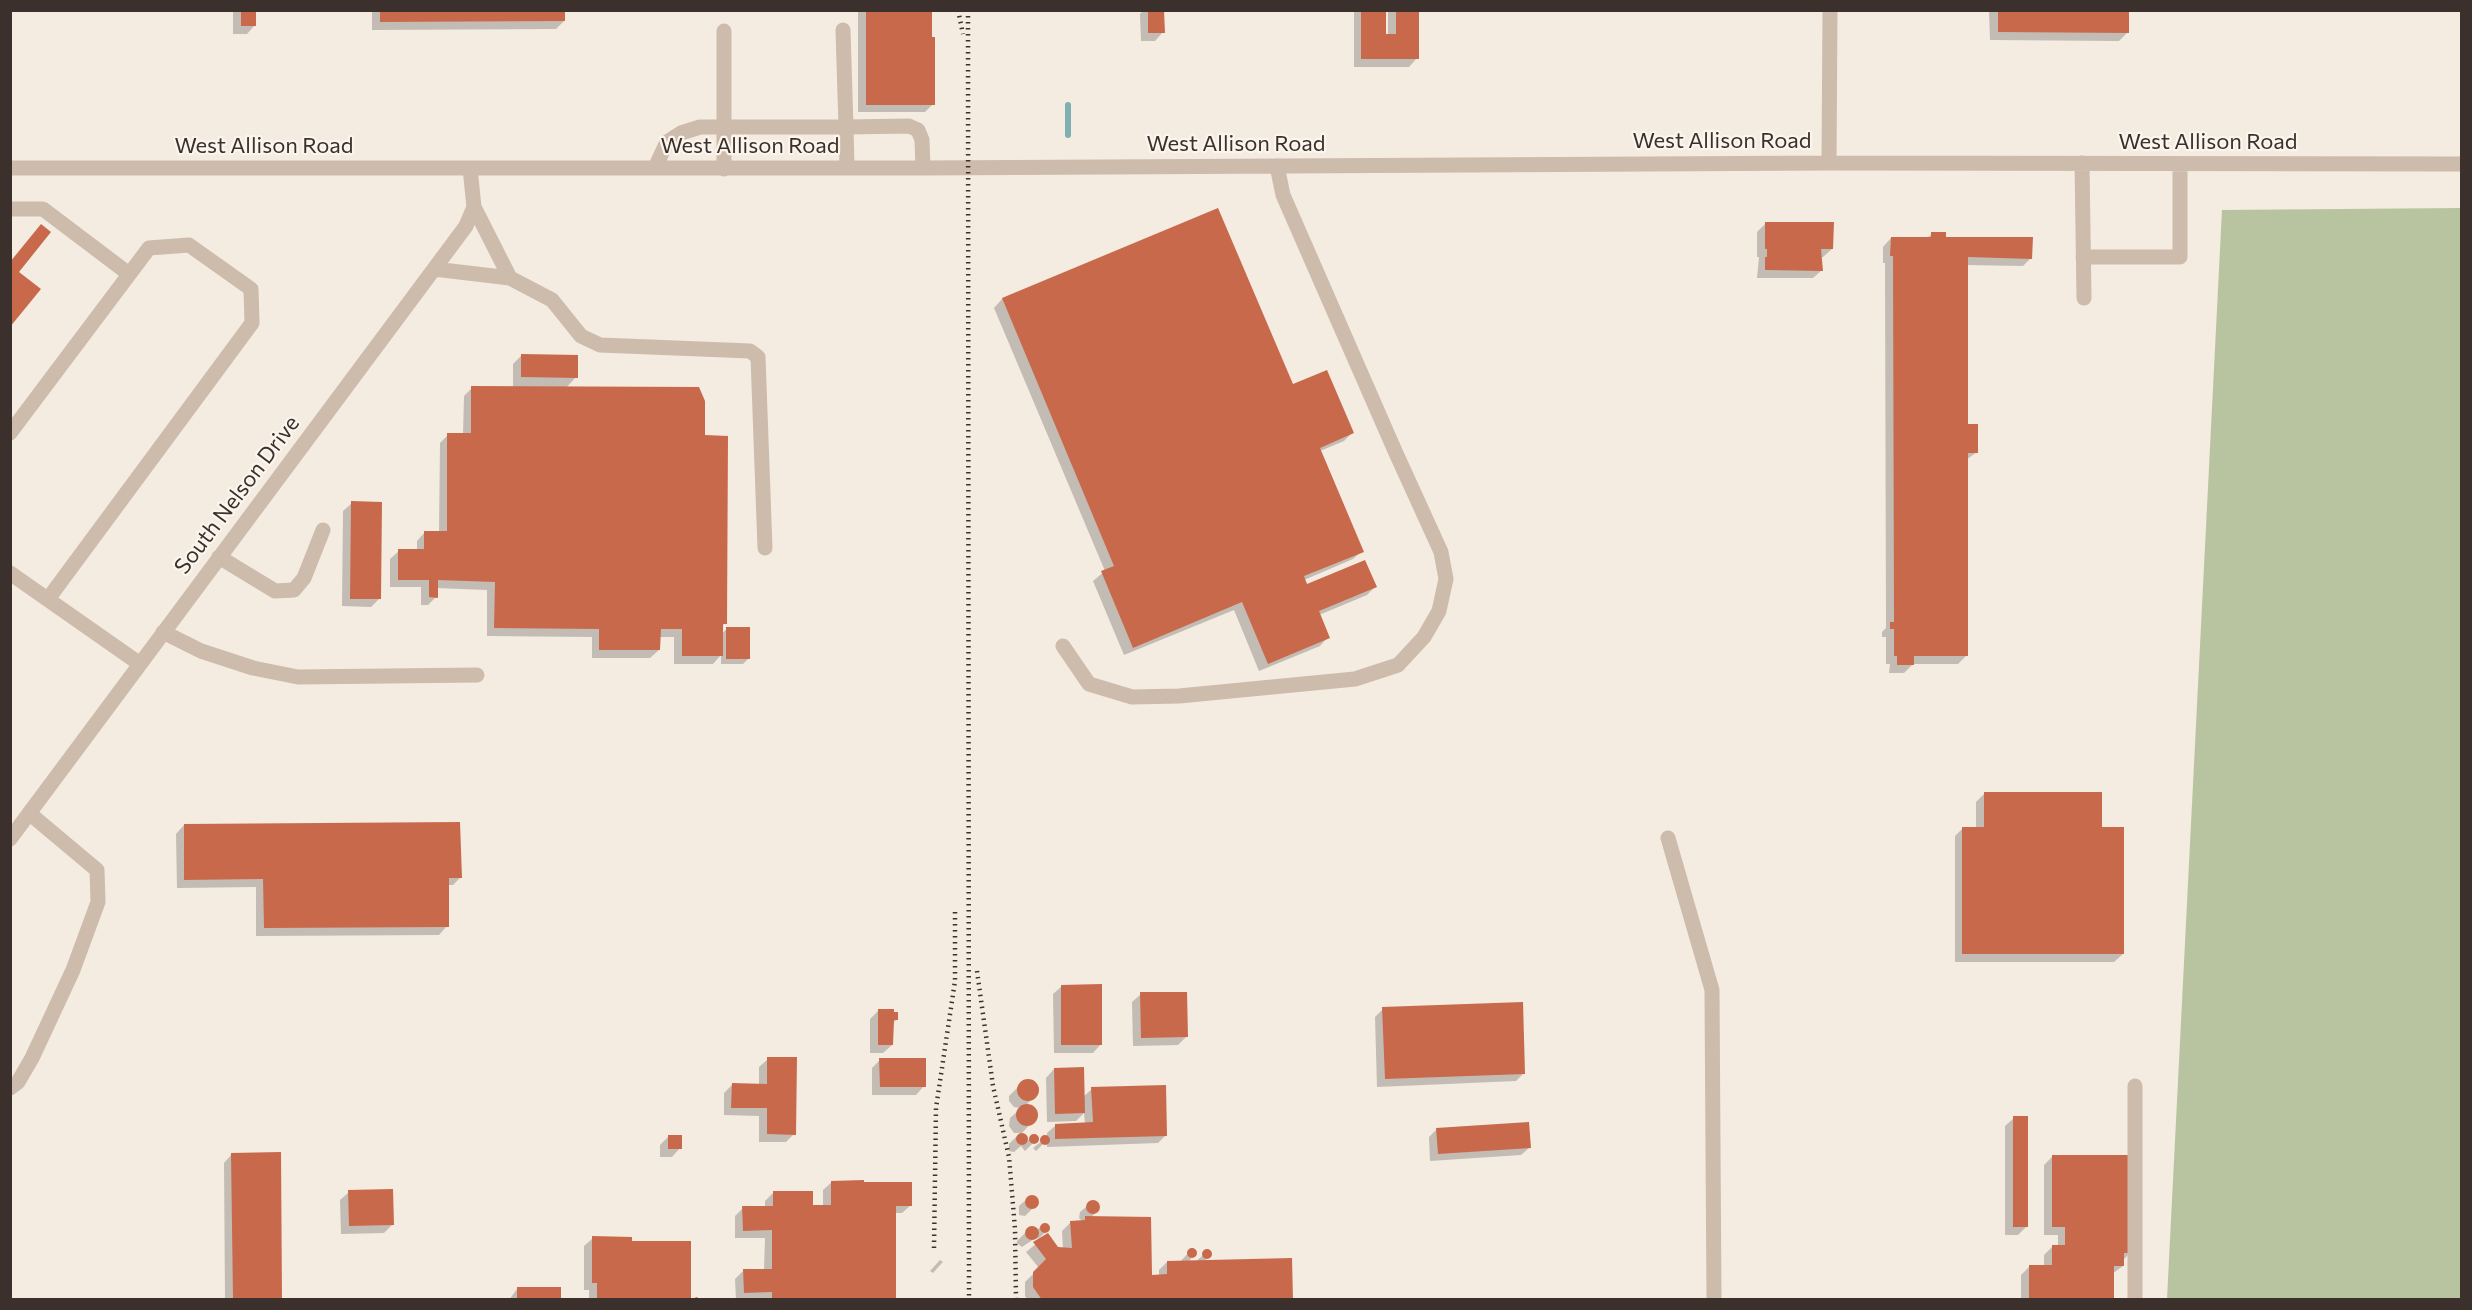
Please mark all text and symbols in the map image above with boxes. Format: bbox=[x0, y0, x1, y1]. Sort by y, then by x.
street label: West Allison Road bbox=[1632, 128, 1812, 154]
street label: West Allison Road bbox=[2118, 129, 2298, 155]
street label: West Allison Road bbox=[1146, 131, 1326, 157]
street label: West Allison Road bbox=[174, 133, 354, 159]
street label: West Allison Road bbox=[660, 133, 840, 159]
street label: South Nelson Drive bbox=[169, 411, 305, 579]

